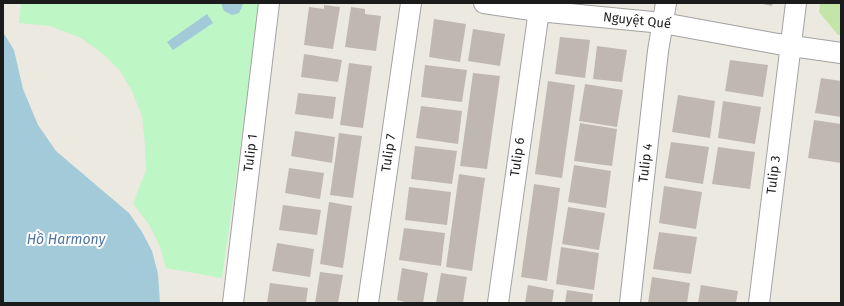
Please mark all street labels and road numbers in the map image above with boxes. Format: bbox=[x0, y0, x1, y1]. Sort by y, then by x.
street label: Nguyệt Quế bbox=[602, 10, 672, 32]
street label: Tulip 1 bbox=[241, 133, 261, 173]
street label: Tulip 7 bbox=[379, 133, 399, 173]
street label: Tulip 6 bbox=[508, 136, 528, 178]
street label: Tulip 4 bbox=[636, 143, 656, 183]
street label: Tulip 3 bbox=[764, 155, 784, 195]

